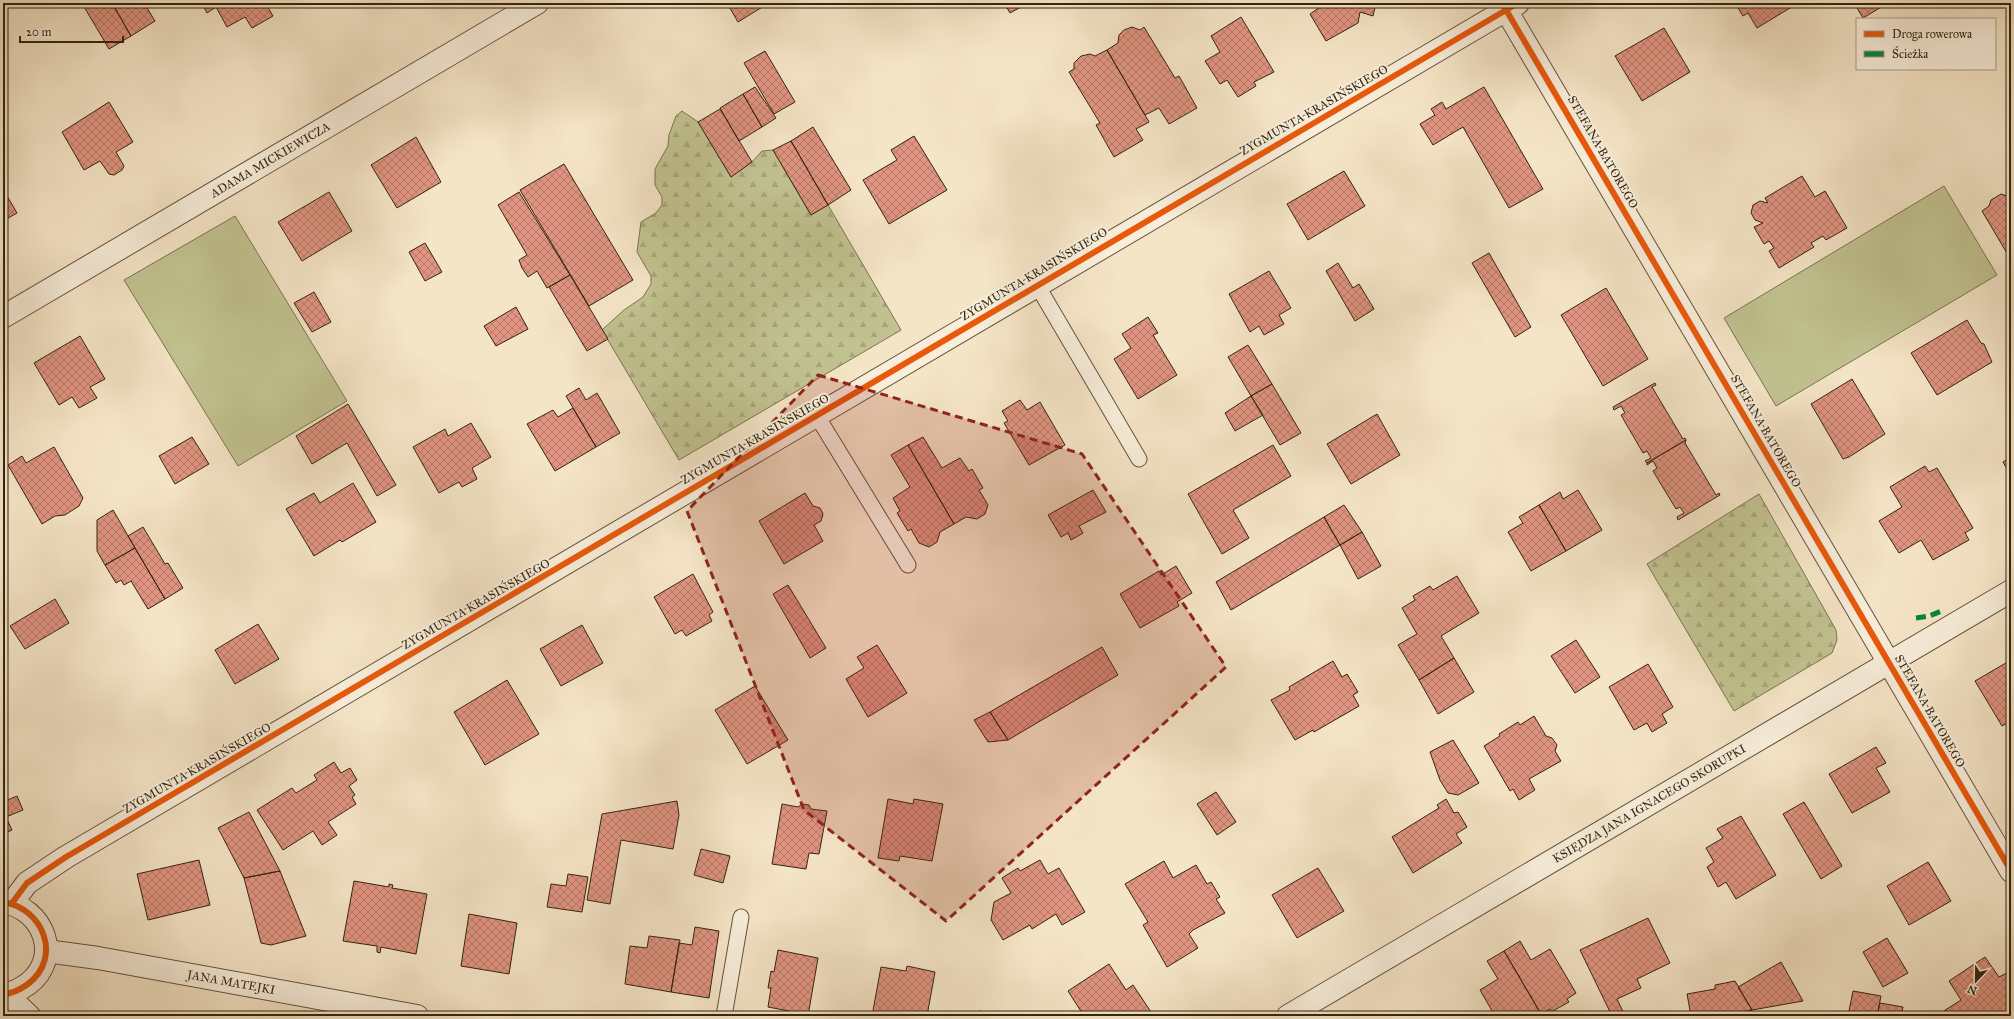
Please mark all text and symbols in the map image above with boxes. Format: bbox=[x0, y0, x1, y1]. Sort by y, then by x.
scale bar bbox=[20, 18, 123, 44]
legend bbox=[1856, 18, 1996, 70]
text: 20 m bbox=[26, 25, 52, 39]
text: Droga rowerowa bbox=[1892, 27, 1973, 42]
text: Ścieżka bbox=[1892, 45, 1929, 61]
street label: ZYGMUNTA KRASIŃSKIEGO bbox=[1237, 60, 1390, 158]
street label: STEFANA BATOREGO bbox=[1565, 93, 1641, 211]
street label: ADAMA MICKIEWICZA bbox=[207, 119, 333, 201]
street label: ZYGMUNTA KRASIŃSKIEGO bbox=[957, 223, 1110, 323]
street label: STEFANA BATOREGO bbox=[1728, 372, 1804, 490]
street label: ZYGMUNTA KRASIŃSKIEGO bbox=[678, 389, 831, 487]
street label: ZYGMUNTA KRASIŃSKIEGO bbox=[399, 554, 552, 652]
street label: STEFANA BATOREGO bbox=[1892, 652, 1968, 770]
street label: ZYGMUNTA KRASIŃSKIEGO bbox=[120, 718, 273, 816]
street label: KSIĘDZA JANA IGNACEGO SKORUPKI bbox=[1550, 741, 1748, 866]
north arrow bbox=[1956, 961, 1996, 1001]
street label: JANA MATEJKI bbox=[184, 967, 276, 997]
text: N bbox=[1965, 982, 1979, 998]

